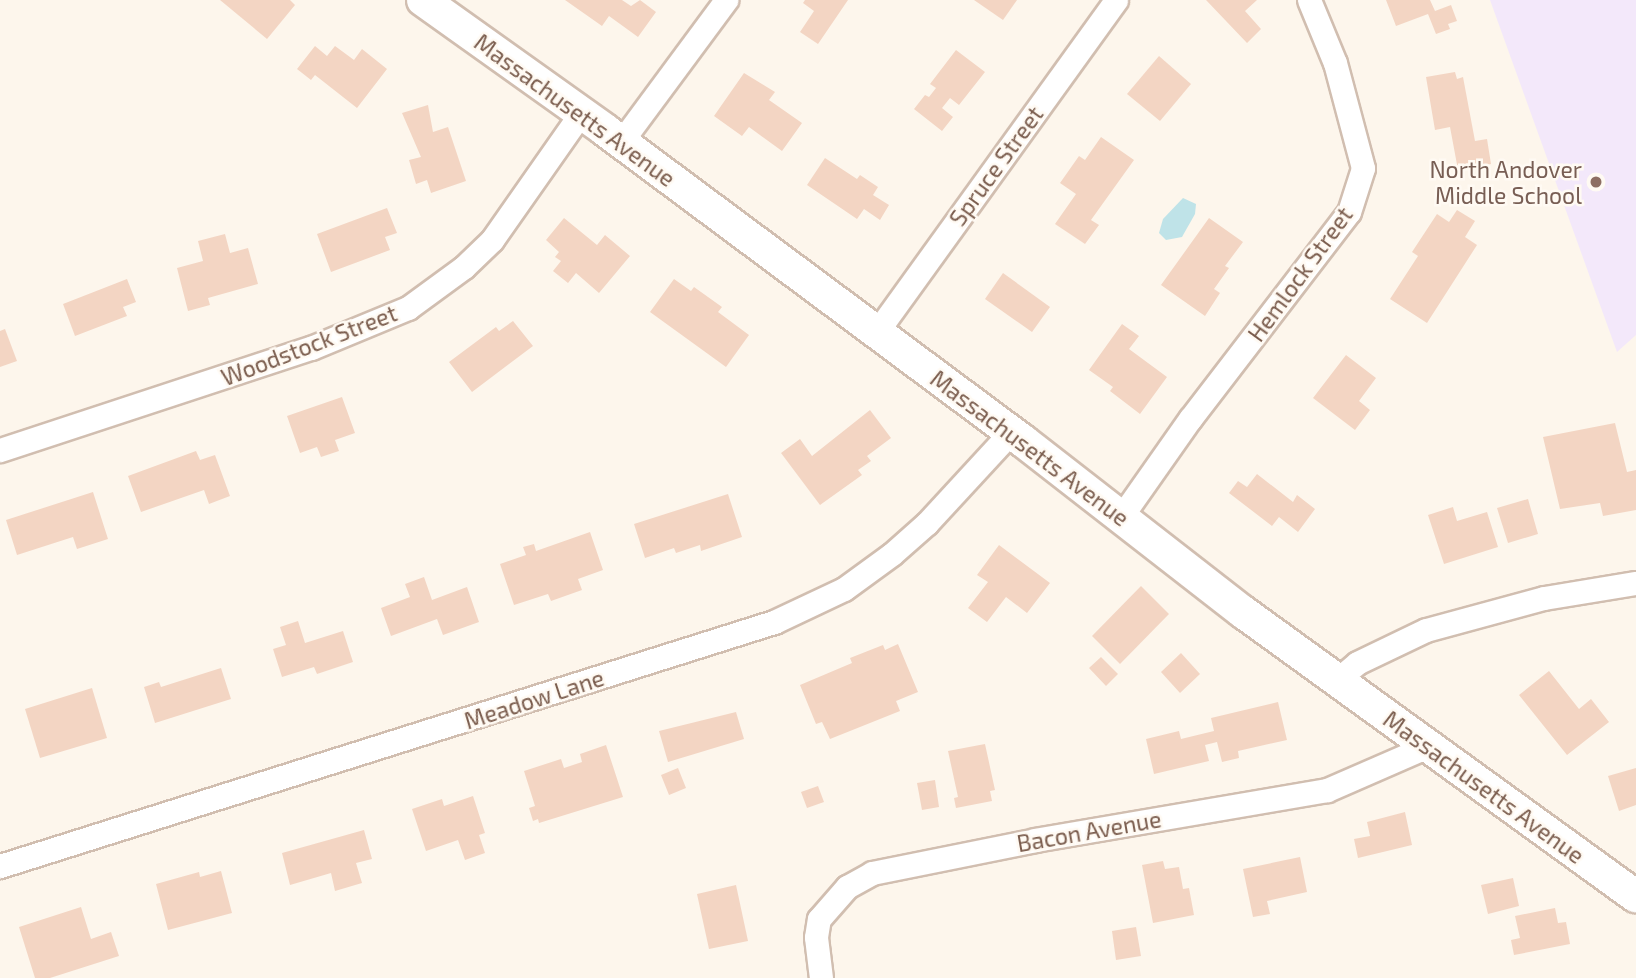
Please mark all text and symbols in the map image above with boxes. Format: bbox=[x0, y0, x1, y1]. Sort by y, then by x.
street label: Massachusetts Avenue bbox=[469, 28, 681, 192]
street label: Spruce Street bbox=[943, 101, 1049, 231]
place label: North Andover Middle School bbox=[1429, 155, 1582, 209]
marker: North Andover Middle School bbox=[1588, 174, 1604, 190]
street label: Hemlock Street bbox=[1242, 201, 1358, 347]
street label: Woodstock Street bbox=[217, 299, 401, 391]
street label: Massachusetts Avenue bbox=[925, 364, 1135, 532]
street label: Meadow Lane bbox=[461, 663, 607, 735]
street label: Massachusetts Avenue bbox=[1378, 705, 1590, 869]
street label: Bacon Avenue bbox=[1014, 805, 1164, 857]

